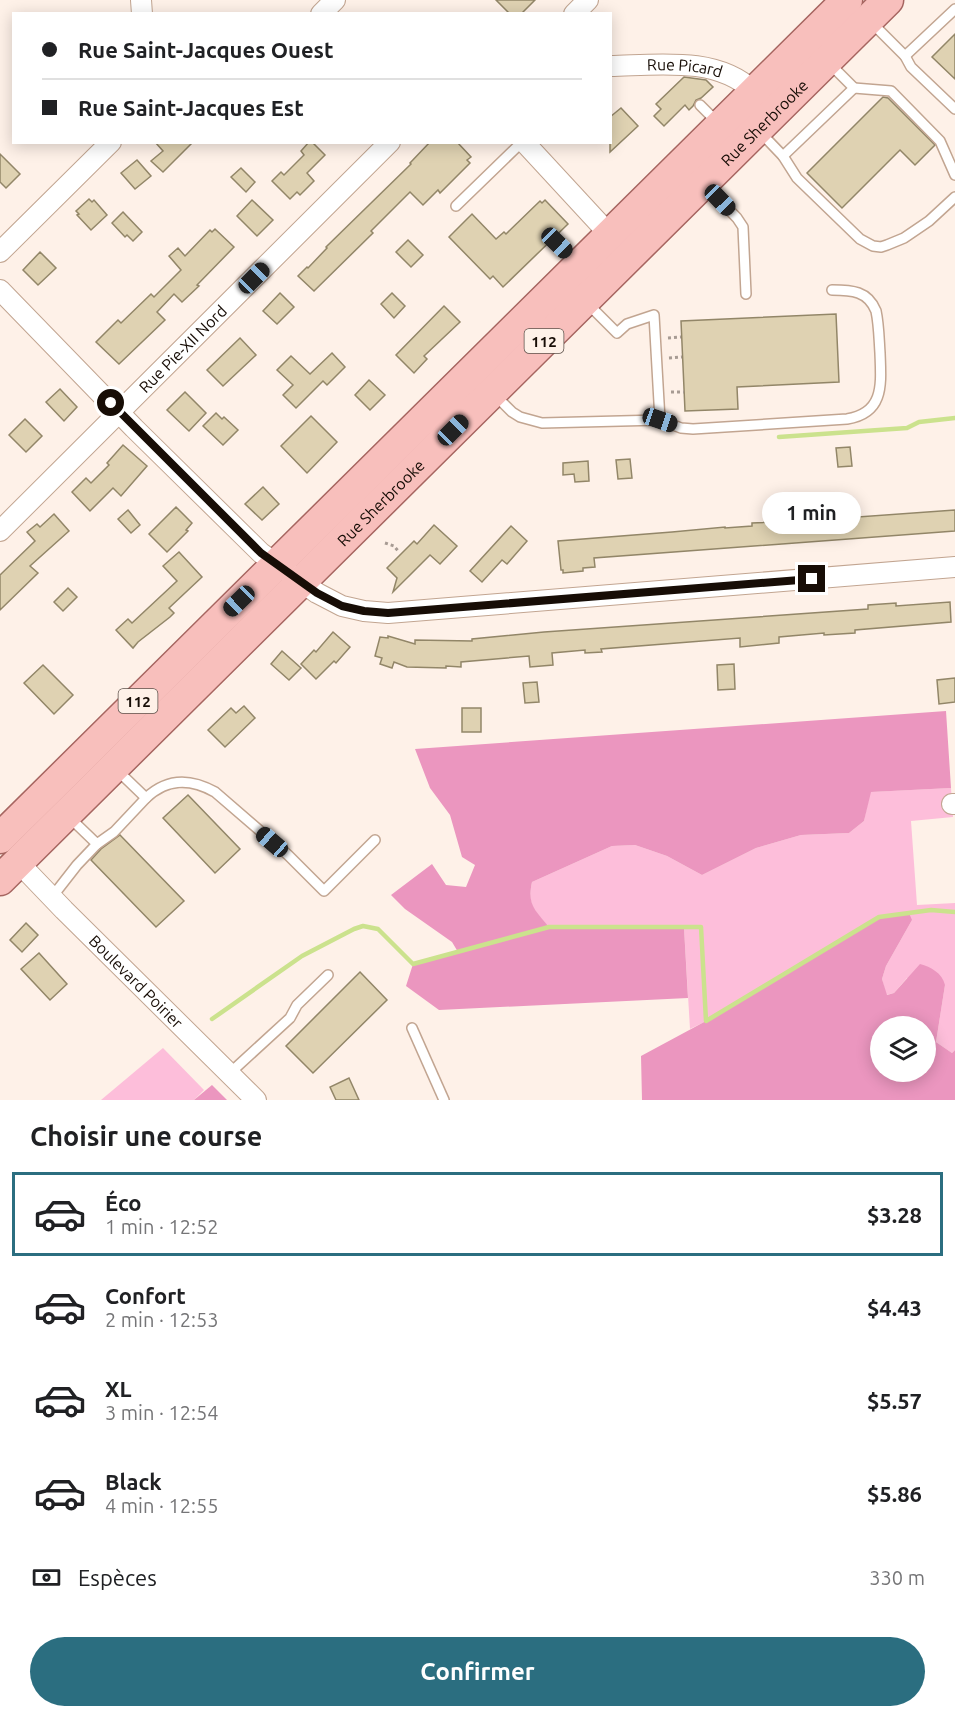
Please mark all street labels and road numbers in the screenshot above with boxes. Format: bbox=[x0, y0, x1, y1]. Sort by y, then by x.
street label: Rue Picard bbox=[647, 55, 725, 81]
street label: Rue Sherbrooke bbox=[717, 76, 811, 169]
street label: Rue Pie-XII Nord bbox=[135, 301, 230, 396]
road number: 112 bbox=[524, 329, 564, 353]
street label: Rue Sherbrooke bbox=[334, 456, 428, 550]
road number: 112 bbox=[118, 689, 158, 713]
street label: Boulevard Poirier bbox=[86, 931, 187, 1032]

